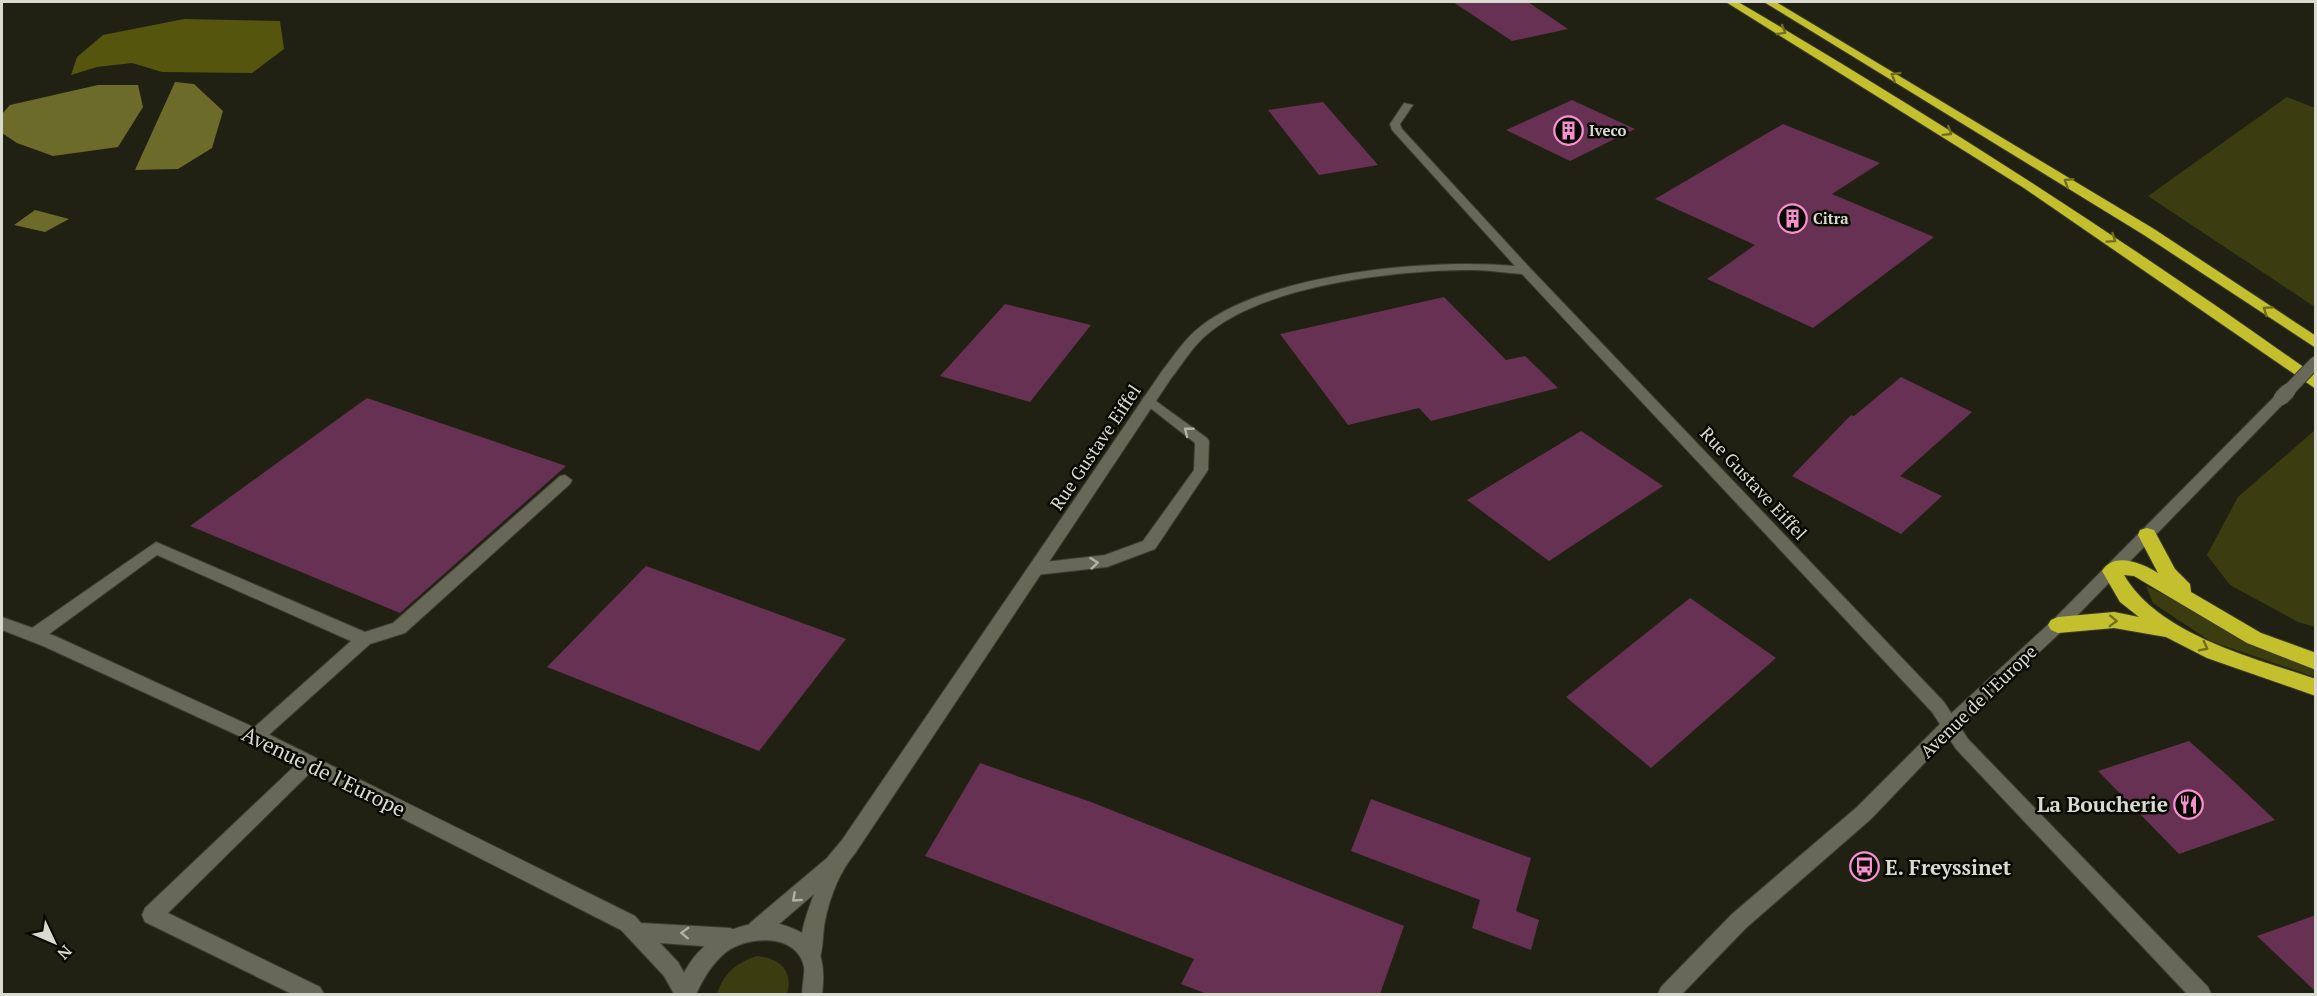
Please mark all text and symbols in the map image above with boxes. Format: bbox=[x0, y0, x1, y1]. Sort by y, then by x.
one-way arrow bbox=[1776, 24, 1786, 35]
one-way arrow bbox=[1891, 72, 1901, 84]
building icon: Iveco bbox=[1552, 114, 1584, 146]
place label: Iveco bbox=[1589, 120, 1627, 140]
one-way arrow bbox=[1942, 124, 1952, 136]
one-way arrow bbox=[2064, 177, 2074, 189]
building icon: Citra bbox=[1776, 202, 1808, 234]
place label: Citra bbox=[1813, 208, 1849, 228]
one-way arrow bbox=[2105, 231, 2116, 242]
one-way arrow bbox=[2263, 306, 2274, 317]
street label: Rue Gustave Eiffel bbox=[1044, 380, 1146, 514]
street label: Rue Gustave Eiffel bbox=[1695, 421, 1813, 545]
one-way arrow bbox=[1184, 427, 1195, 438]
one-way arrow bbox=[1089, 557, 1098, 570]
one-way arrow bbox=[2109, 615, 2118, 628]
street label: Avenue de l'Europe bbox=[1915, 639, 2041, 763]
one-way arrow bbox=[2197, 639, 2208, 651]
street label: Avenue de l'Europe bbox=[238, 719, 410, 823]
restaurant icon: La Boucherie bbox=[2173, 788, 2205, 820]
place label: La Boucherie bbox=[2037, 790, 2168, 818]
bus stop icon: E. Freyssinet bbox=[1848, 851, 1880, 883]
place label: E. Freyssinet bbox=[1885, 853, 2012, 881]
one-way arrow bbox=[792, 890, 803, 901]
north arrow bbox=[24, 912, 84, 972]
one-way arrow bbox=[680, 927, 689, 940]
text: N bbox=[53, 940, 77, 964]

